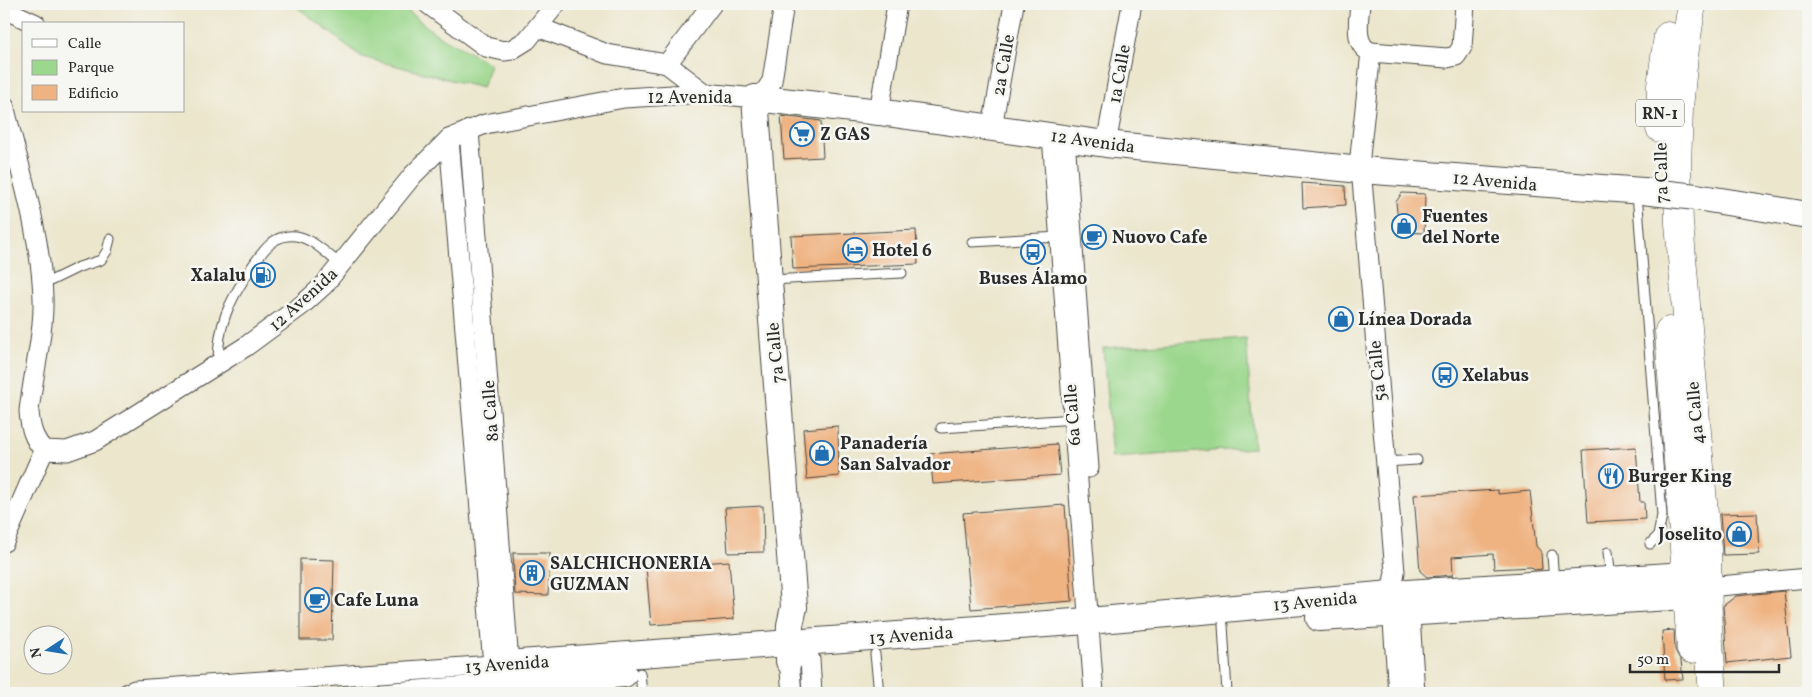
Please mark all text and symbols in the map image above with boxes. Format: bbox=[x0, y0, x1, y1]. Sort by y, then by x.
legend bbox=[22, 22, 185, 112]
street label: 2a Calle bbox=[987, 32, 1022, 98]
text: Calle bbox=[68, 34, 101, 55]
street label: 1a Calle bbox=[1103, 43, 1138, 106]
text: Parque bbox=[68, 58, 114, 79]
text: Edificio bbox=[68, 84, 119, 105]
street label: 12 Avenida bbox=[648, 86, 733, 111]
road number: RN-1 bbox=[1636, 100, 1684, 126]
supermarket icon: Z GAS bbox=[789, 121, 815, 147]
place label: Z GAS bbox=[820, 123, 870, 148]
street label: 12 Avenida bbox=[1049, 124, 1137, 161]
street label: 7a Calle bbox=[1649, 142, 1676, 204]
street label: 12 Avenida bbox=[1451, 166, 1538, 199]
place label: Fuentes del Norte bbox=[1422, 205, 1500, 251]
shop icon: Fuentes del Norte bbox=[1391, 213, 1417, 239]
cafe icon: Nuovo Cafe bbox=[1081, 224, 1107, 250]
place label: Nuovo Cafe bbox=[1112, 226, 1207, 251]
hotel icon: Hotel 6 bbox=[842, 237, 868, 263]
place label: Hotel 6 bbox=[872, 239, 932, 264]
bus stop icon: Buses Álamo bbox=[1020, 239, 1046, 265]
fuel station icon: Xalalu bbox=[250, 262, 276, 288]
street label: 12 Avenida bbox=[264, 262, 344, 338]
place label: Xalalu bbox=[191, 264, 246, 289]
place label: Buses Álamo bbox=[979, 267, 1087, 292]
shop icon: Línea Dorada bbox=[1328, 306, 1354, 332]
place label: Línea Dorada bbox=[1358, 308, 1472, 333]
street label: 7a Calle bbox=[761, 321, 792, 384]
street label: 5a Calle bbox=[1363, 339, 1394, 402]
bus stop icon: Xelabus bbox=[1432, 362, 1458, 388]
place label: Xelabus bbox=[1462, 364, 1529, 389]
street label: 8a Calle bbox=[477, 379, 506, 443]
street label: 4a Calle bbox=[1681, 380, 1712, 446]
street label: 6a Calle bbox=[1059, 383, 1088, 447]
place label: Panadería San Salvador bbox=[840, 432, 951, 478]
shop icon: Panadería San Salvador bbox=[809, 440, 835, 466]
restaurant icon: Burger King bbox=[1598, 463, 1624, 489]
place label: Burger King bbox=[1628, 465, 1732, 490]
shop icon: Joselito bbox=[1726, 521, 1752, 547]
place label: Joselito bbox=[1657, 523, 1722, 548]
place label: SALCHICHONERIA GUZMAN bbox=[550, 552, 712, 598]
building icon: SALCHICHONERIA GUZMAN bbox=[519, 560, 545, 586]
street label: 13 Avenida bbox=[1272, 586, 1358, 619]
cafe icon: Cafe Luna bbox=[304, 587, 330, 613]
place label: Cafe Luna bbox=[334, 589, 419, 614]
street label: 13 Avenida bbox=[868, 621, 954, 652]
north arrow bbox=[22, 624, 72, 674]
scale bar bbox=[1630, 642, 1778, 674]
text: N bbox=[26, 645, 47, 659]
street label: 13 Avenida bbox=[464, 650, 550, 681]
text: 50 m bbox=[1637, 650, 1669, 671]

